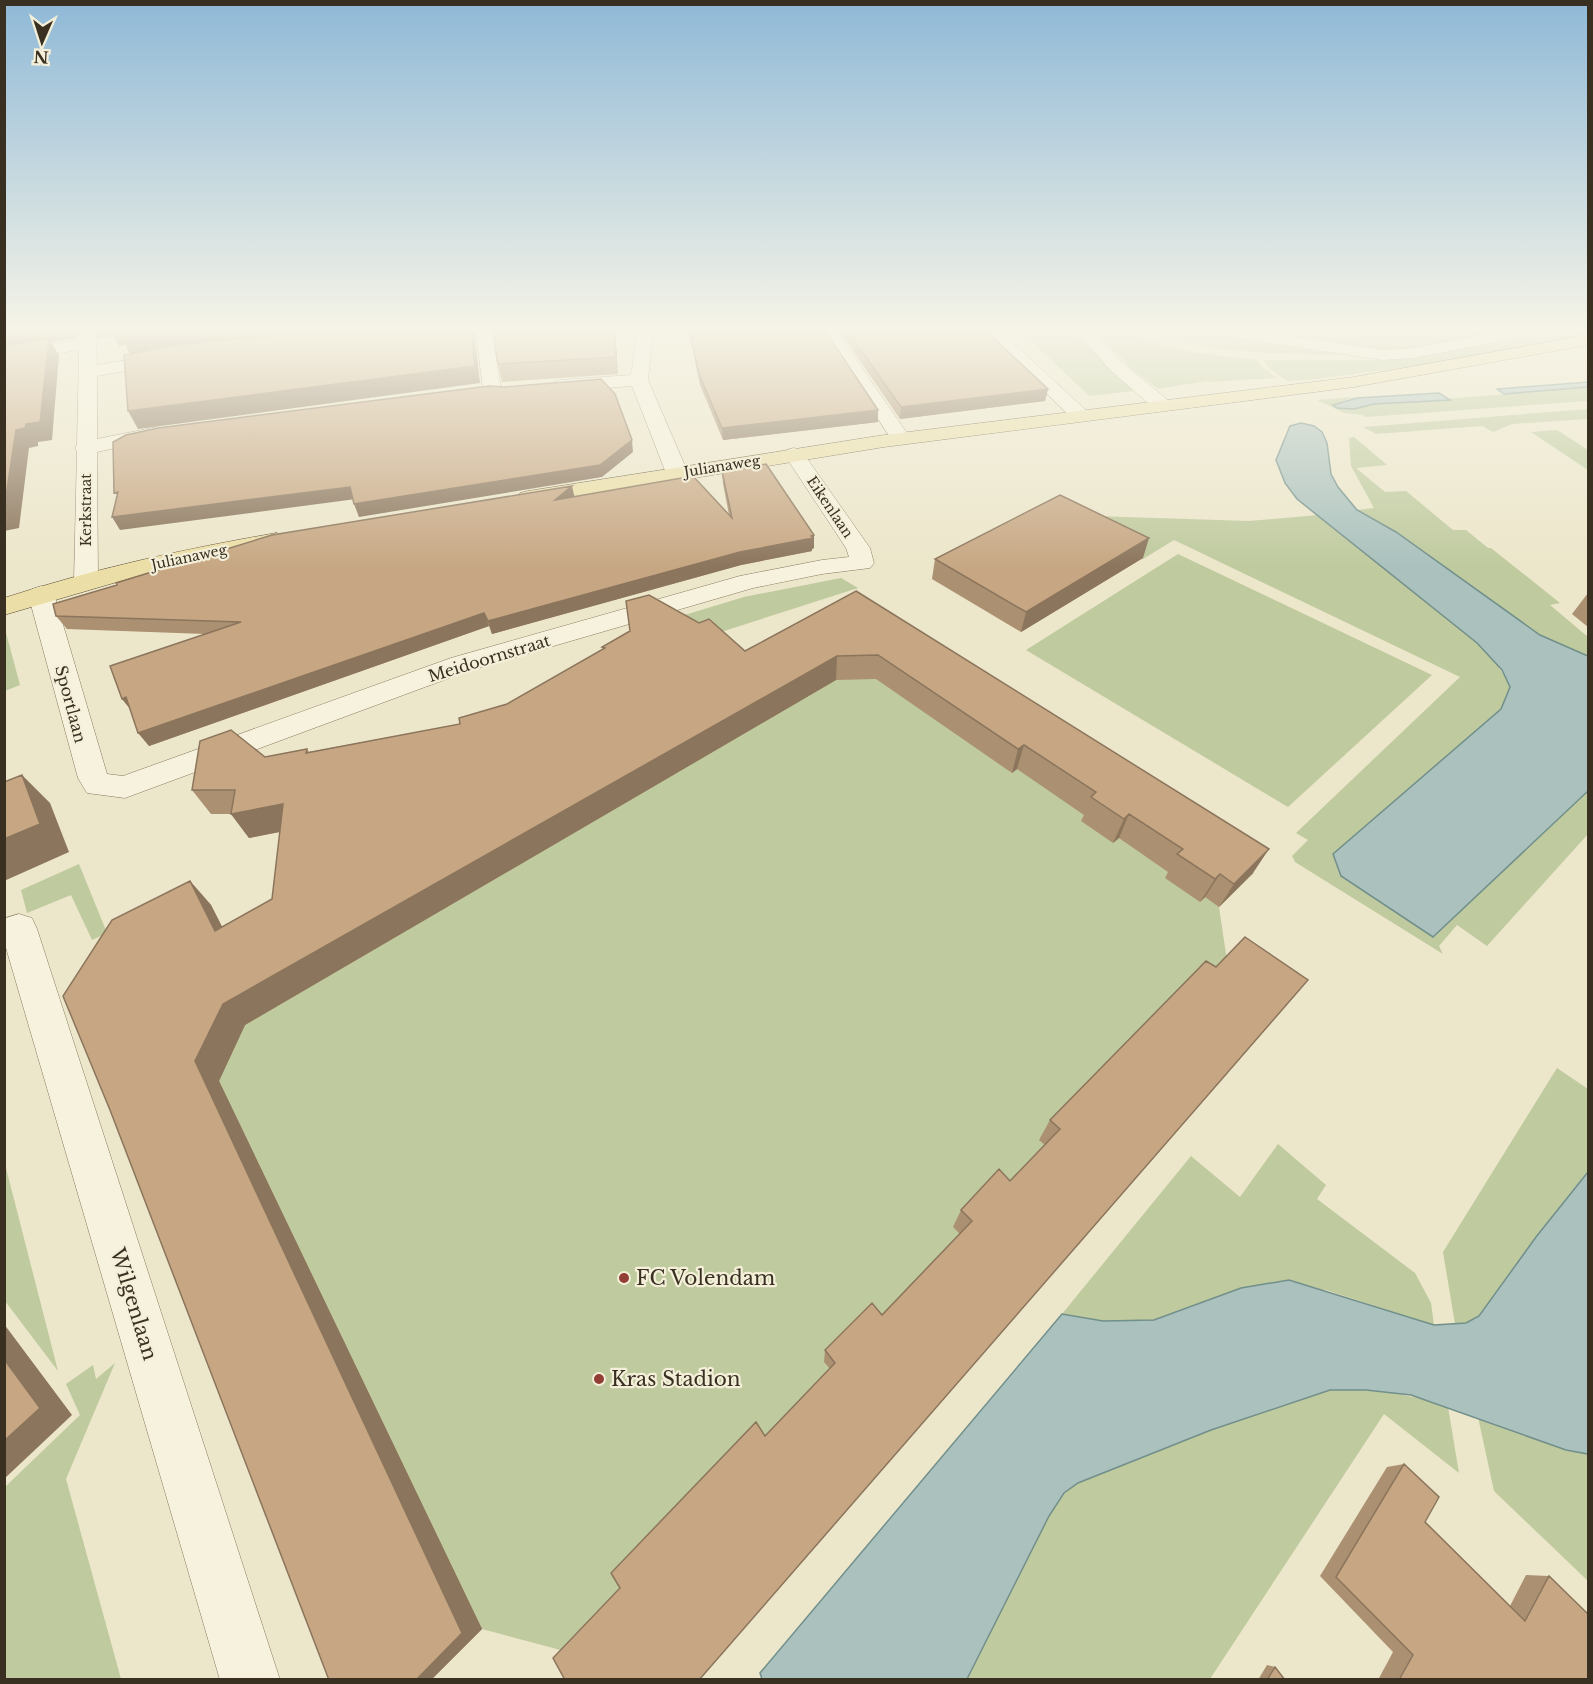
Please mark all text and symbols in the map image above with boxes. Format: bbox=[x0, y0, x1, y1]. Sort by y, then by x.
north arrow bbox=[12, 12, 72, 72]
text: N bbox=[33, 47, 49, 67]
street label: Julianaweg bbox=[681, 451, 762, 481]
street label: Kerkstraat bbox=[77, 473, 95, 547]
street label: Eikenlaan bbox=[803, 473, 857, 542]
street label: Julianaweg bbox=[148, 540, 229, 574]
street label: Meidoornstraat bbox=[425, 630, 553, 686]
street label: Sportlaan bbox=[51, 663, 91, 745]
street label: Wilgenlaan bbox=[105, 1244, 163, 1363]
place label: FC Volendam bbox=[636, 1266, 776, 1290]
marker: FC Volendam bbox=[617, 1271, 631, 1285]
place label: Kras Stadion bbox=[611, 1367, 741, 1391]
marker: Kras Stadion bbox=[592, 1372, 606, 1386]

